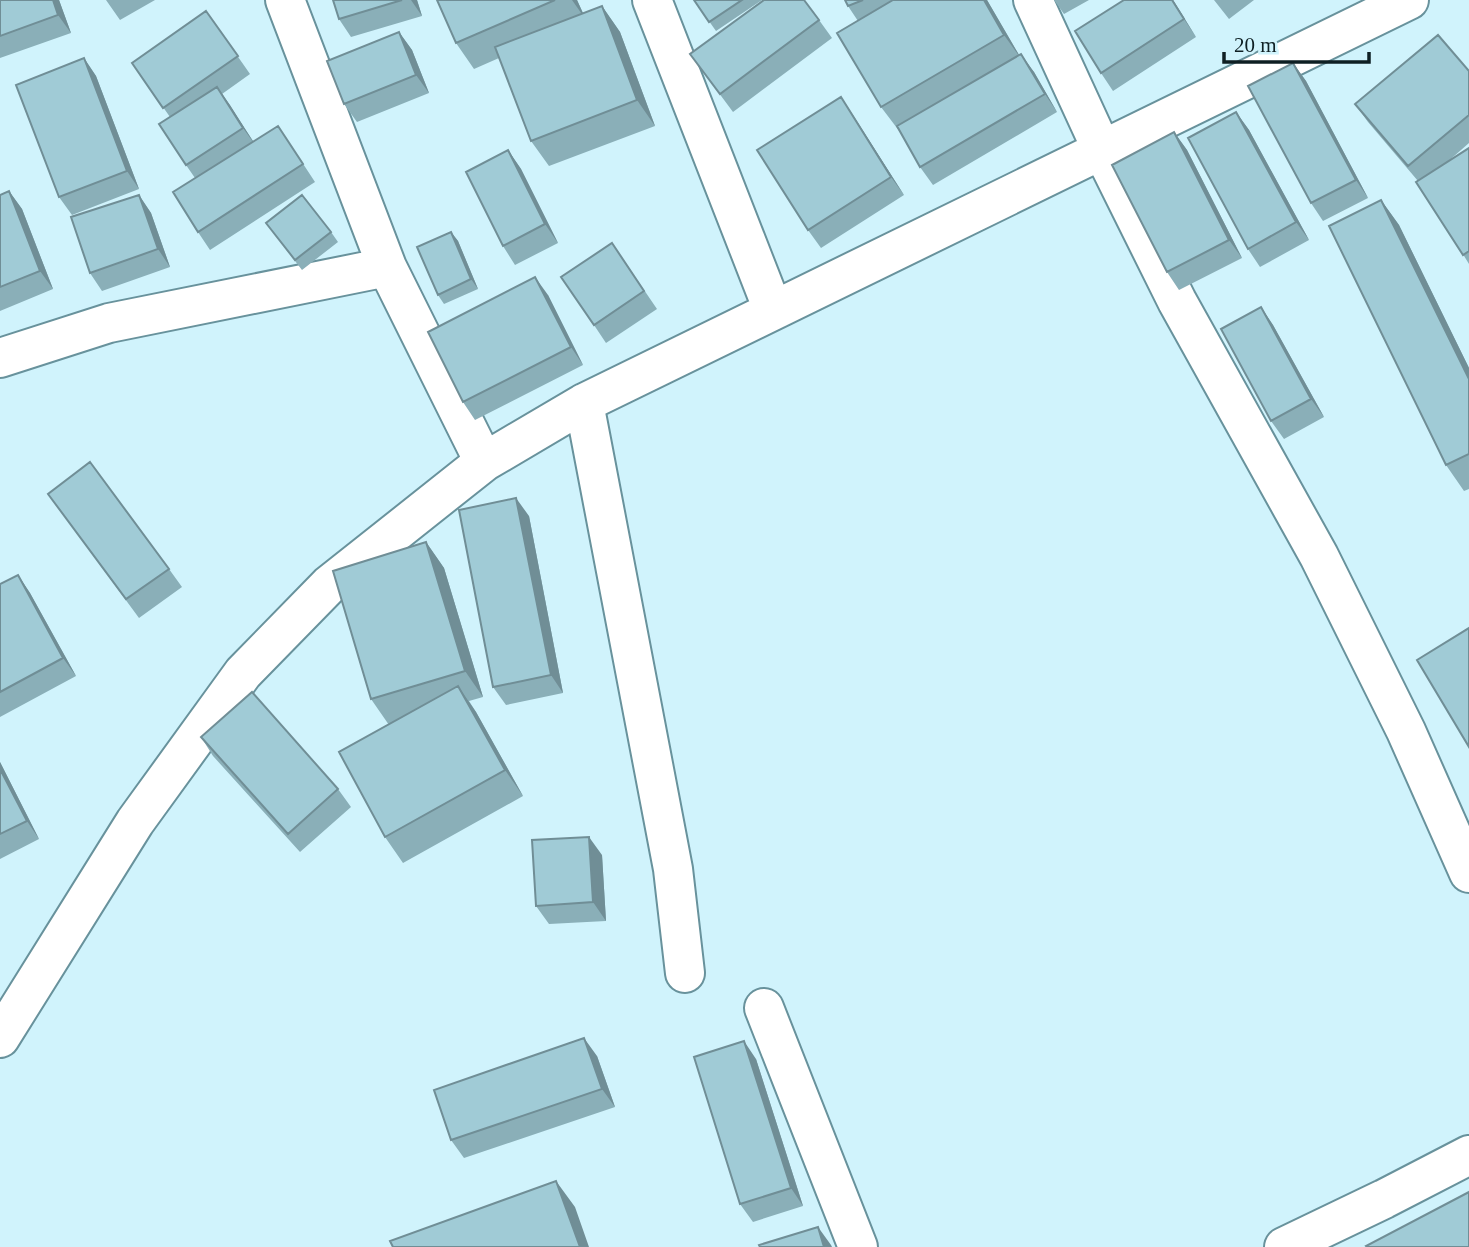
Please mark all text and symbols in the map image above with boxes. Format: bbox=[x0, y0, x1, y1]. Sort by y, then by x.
scale bar bbox=[1224, 21, 1369, 65]
text: 20 m bbox=[1234, 33, 1277, 57]

